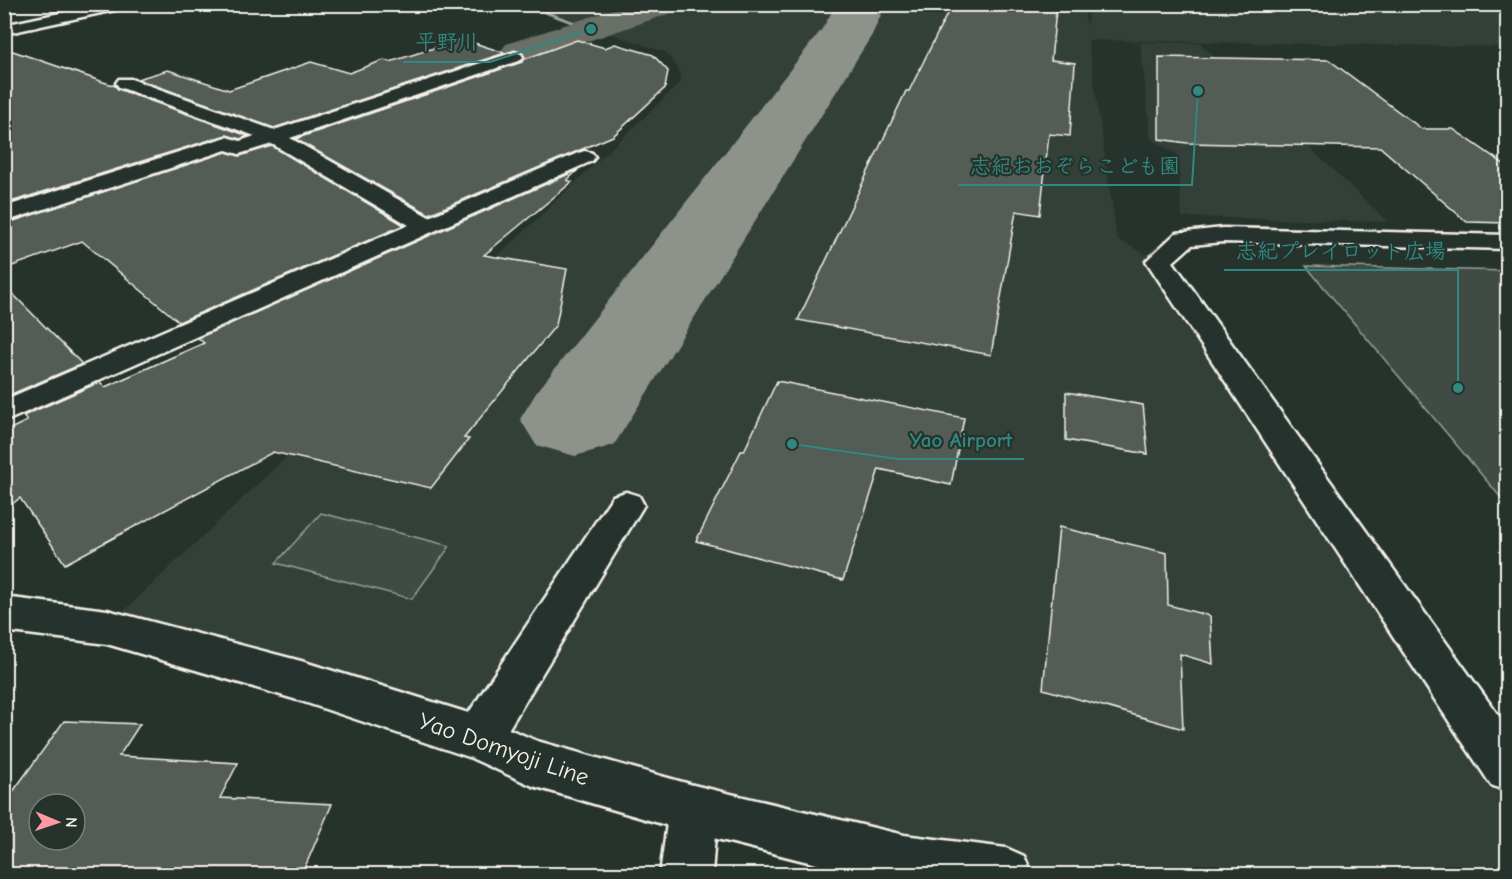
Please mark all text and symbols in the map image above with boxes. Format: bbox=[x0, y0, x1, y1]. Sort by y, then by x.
callout: 平野川 bbox=[403, 23, 490, 62]
text: 平野川 bbox=[416, 30, 479, 54]
callout: 志紀おおぞらこども園 bbox=[958, 146, 1192, 185]
text: 志紀おおぞらこども園 bbox=[970, 154, 1180, 178]
callout: 志紀プレイロット広場 bbox=[1224, 231, 1458, 270]
text: 志紀プレイロット広場 bbox=[1236, 239, 1446, 263]
callout: Yao Airport bbox=[898, 420, 1024, 459]
text: Yao Airport bbox=[910, 428, 1013, 452]
street label: Yao Domyoji Line bbox=[415, 707, 593, 791]
north arrow bbox=[27, 792, 87, 852]
text: N bbox=[62, 817, 80, 828]

